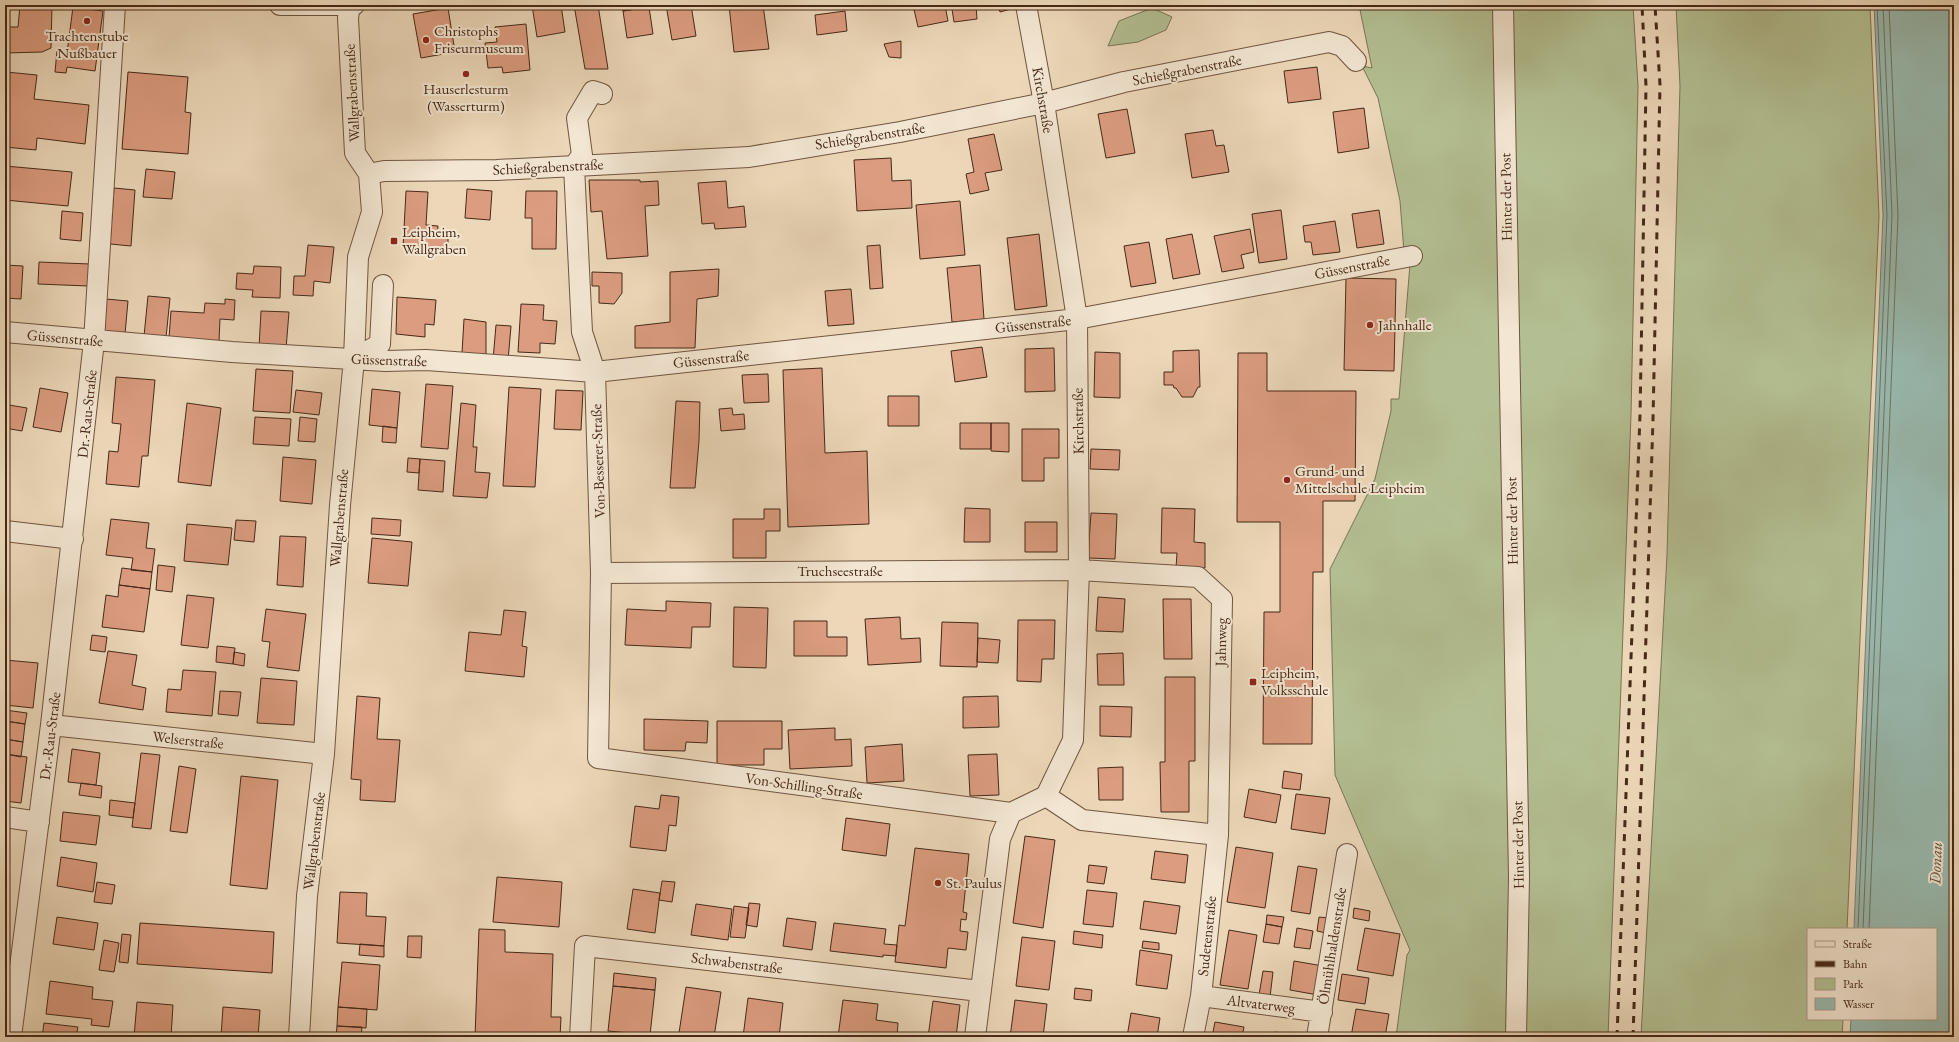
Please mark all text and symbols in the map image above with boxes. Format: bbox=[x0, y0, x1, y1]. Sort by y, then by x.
marker: Trachtenstube Nußbauer bbox=[82, 16, 92, 26]
place label: Christophs Friseurmuseum bbox=[434, 21, 524, 57]
place label: Trachtenstube Nußbauer bbox=[46, 26, 129, 62]
marker: Christophs Friseurmuseum bbox=[421, 35, 431, 45]
street label: Wallgrabenstraße bbox=[339, 43, 364, 143]
street label: Schießgrabenstraße bbox=[1131, 50, 1243, 89]
street label: Kirchstraße bbox=[1028, 65, 1059, 135]
marker: Hauserlesturm (Wasserturm) bbox=[461, 69, 471, 79]
place label: Hauserlesturm (Wasserturm) bbox=[423, 79, 509, 115]
street label: Schießgrabenstraße bbox=[814, 117, 926, 154]
street label: Hinter der Post bbox=[1495, 152, 1516, 241]
street label: Schießgrabenstraße bbox=[492, 154, 604, 179]
place label: Leipheim, Wallgraben bbox=[402, 222, 467, 258]
marker: Leipheim, Wallgraben bbox=[389, 236, 399, 246]
street label: Güssenstraße bbox=[1313, 250, 1391, 283]
street label: Güssenstraße bbox=[994, 310, 1072, 337]
place label: Jahnhalle bbox=[1376, 315, 1432, 334]
marker: Jahnhalle bbox=[1365, 320, 1375, 330]
street label: Güssenstraße bbox=[26, 325, 104, 350]
street label: Güssenstraße bbox=[672, 345, 750, 372]
street label: Güssenstraße bbox=[351, 349, 428, 370]
street label: Dr.-Rau-Straße bbox=[72, 369, 101, 459]
street label: Kirchstraße bbox=[1067, 387, 1088, 455]
street label: Von-Besserer-Straße bbox=[586, 403, 609, 518]
place label: Grund- und Mittelschule Leipheim bbox=[1295, 461, 1425, 497]
street label: Wallgrabenstraße bbox=[325, 468, 352, 568]
marker: Grund- und Mittelschule Leipheim bbox=[1282, 475, 1292, 485]
street label: Hinter der Post bbox=[1501, 476, 1522, 565]
street label: Truchseestraße bbox=[797, 561, 883, 580]
street label: Jahnweg bbox=[1211, 617, 1230, 668]
place label: Leipheim, Volksschule bbox=[1261, 663, 1328, 699]
marker: Leipheim, Volksschule bbox=[1248, 677, 1258, 687]
street label: Dr.-Rau-Straße bbox=[35, 691, 64, 781]
street label: Welserstraße bbox=[152, 726, 225, 753]
street label: Von-Schilling-Straße bbox=[744, 768, 864, 803]
street label: Wallgrabenstraße bbox=[298, 791, 329, 891]
street label: Hinter der Post bbox=[1507, 800, 1528, 889]
water label: Donau bbox=[1924, 842, 1947, 886]
place label: St. Paulus bbox=[946, 873, 1002, 892]
marker: St. Paulus bbox=[933, 878, 943, 888]
street label: Ölmühlhaldenstraße bbox=[1313, 886, 1350, 1006]
street label: Sudetenstraße bbox=[1193, 895, 1220, 977]
legend bbox=[1807, 928, 1937, 1020]
text: Straße bbox=[1843, 936, 1872, 952]
street label: Schwabenstraße bbox=[690, 947, 784, 978]
text: Bahn bbox=[1843, 956, 1868, 972]
text: Park bbox=[1843, 976, 1864, 992]
street label: Altvaterweg bbox=[1225, 990, 1297, 1017]
text: Wasser bbox=[1843, 996, 1874, 1012]

